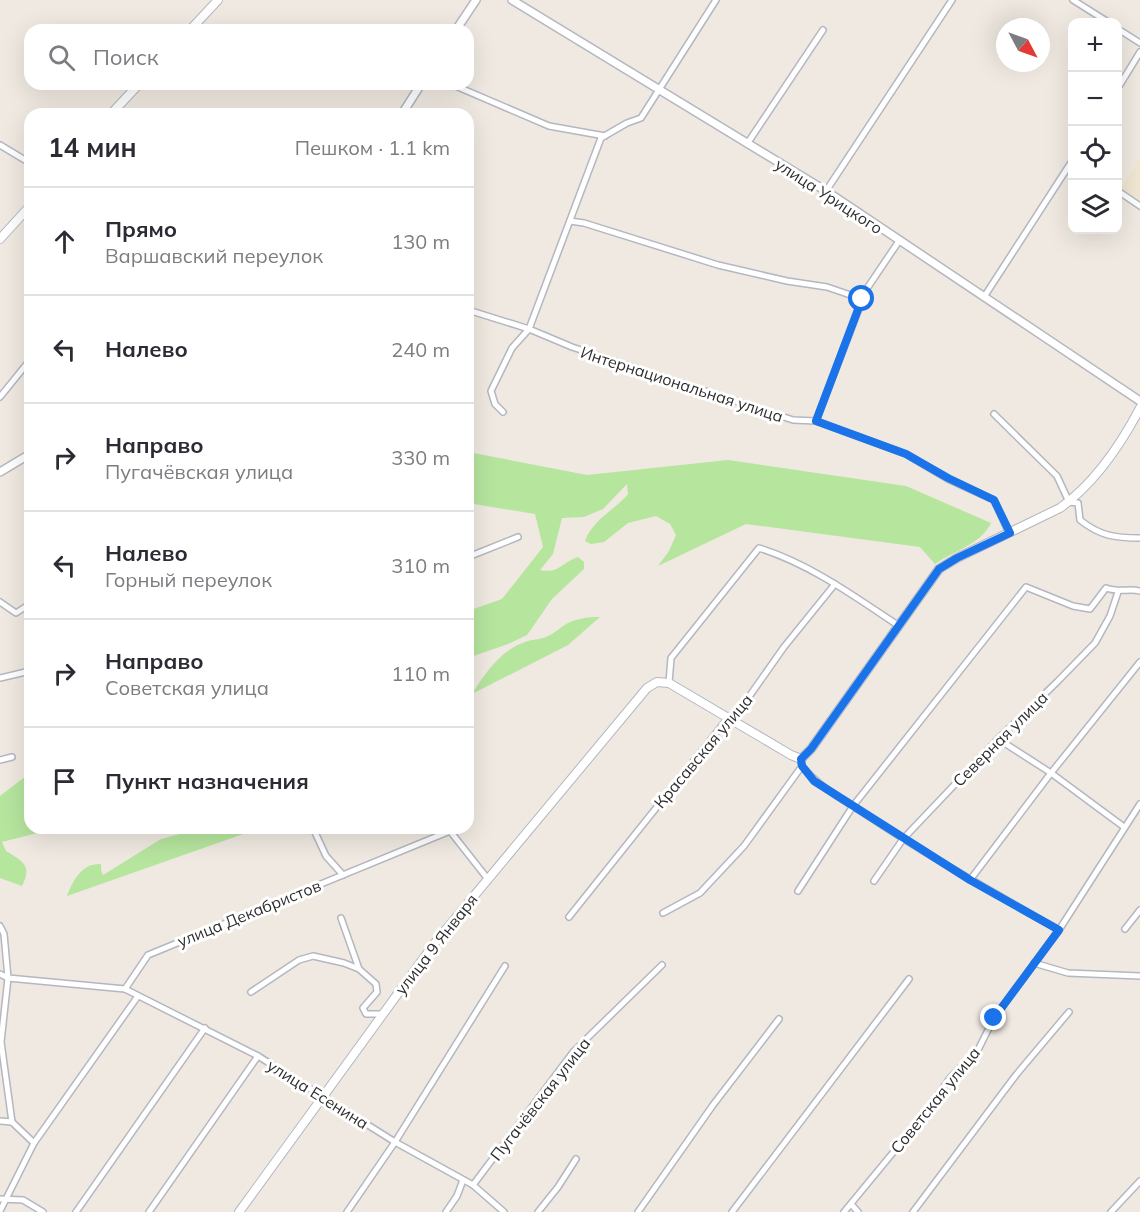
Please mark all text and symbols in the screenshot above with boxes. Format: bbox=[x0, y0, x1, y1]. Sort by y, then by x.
north arrow bbox=[996, 18, 1050, 72]
map controls bbox=[1068, 18, 1122, 234]
button: + bbox=[1068, 18, 1122, 72]
search box bbox=[24, 24, 474, 90]
icon: search bbox=[45, 41, 78, 74]
text: Поиск bbox=[93, 43, 159, 71]
button: − bbox=[1068, 72, 1122, 126]
button: locate bbox=[1068, 126, 1122, 180]
text: 14 мин bbox=[48, 131, 137, 164]
text: Пешком · 1.1 km bbox=[295, 135, 450, 160]
street label: улица Урицкого bbox=[772, 154, 886, 238]
button: layers bbox=[1068, 180, 1122, 234]
text: Прямо bbox=[105, 215, 177, 243]
icon: ahead bbox=[48, 225, 81, 258]
text: 130 m bbox=[391, 229, 450, 254]
text: Варшавский переулок bbox=[105, 243, 323, 268]
route start bbox=[848, 285, 874, 311]
icon: left bbox=[48, 333, 81, 366]
text: Налево bbox=[105, 335, 188, 363]
text: 240 m bbox=[391, 337, 450, 362]
street label: Интернациональная улица bbox=[578, 342, 786, 426]
text: Направо bbox=[105, 431, 203, 459]
icon: right bbox=[48, 441, 81, 474]
text: 330 m bbox=[391, 445, 450, 470]
text: Пугачёвская улица bbox=[105, 459, 293, 484]
text: Налево bbox=[105, 539, 188, 567]
icon: left bbox=[48, 549, 81, 582]
text: 310 m bbox=[391, 553, 450, 578]
text: Горный переулок bbox=[105, 567, 272, 592]
text: Направо bbox=[105, 647, 203, 675]
icon: right bbox=[48, 657, 81, 690]
text: 110 m bbox=[391, 661, 450, 686]
text: Советская улица bbox=[105, 675, 269, 700]
street label: Северная улица bbox=[948, 687, 1052, 791]
street label: Красавская улица bbox=[649, 690, 757, 812]
icon: arrive bbox=[48, 765, 81, 798]
text: Пункт назначения bbox=[105, 767, 309, 795]
street label: улица Декабристов bbox=[174, 875, 324, 951]
street label: улица 9 Января bbox=[390, 890, 482, 998]
route end bbox=[980, 1004, 1006, 1030]
street label: Пугачёвская улица bbox=[486, 1034, 594, 1164]
street label: Советская улица bbox=[886, 1043, 984, 1157]
street label: улица Есенина bbox=[264, 1055, 372, 1133]

